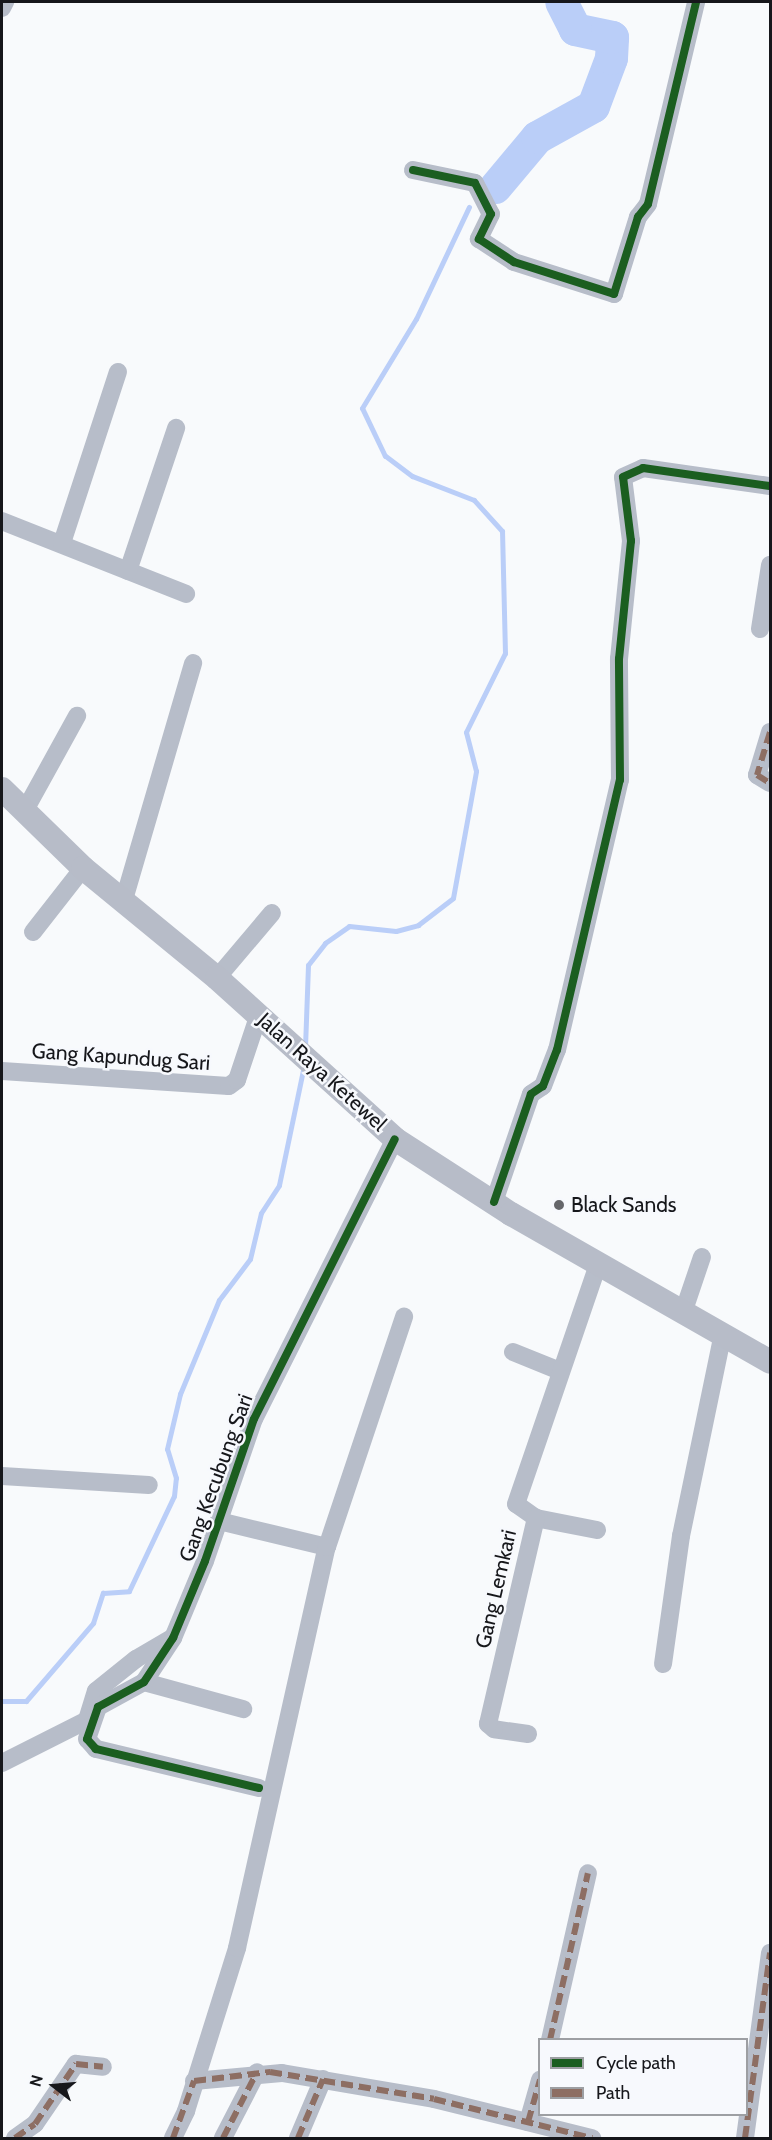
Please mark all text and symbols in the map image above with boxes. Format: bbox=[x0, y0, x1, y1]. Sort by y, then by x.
street label: Jalan Raya Ketewel bbox=[252, 1008, 392, 1136]
street label: Gang Kapundug Sari bbox=[31, 1038, 211, 1076]
place label: Black Sands bbox=[571, 1192, 677, 1218]
marker: Black Sands bbox=[552, 1198, 566, 1212]
street label: Gang Kecubung Sari bbox=[174, 1391, 258, 1565]
street label: Gang Lemkari bbox=[470, 1527, 522, 1651]
legend bbox=[538, 2038, 748, 2116]
text: Cycle path bbox=[596, 2052, 676, 2074]
north arrow bbox=[24, 2056, 84, 2116]
text: N bbox=[26, 2073, 47, 2089]
text: Path bbox=[596, 2082, 630, 2104]

